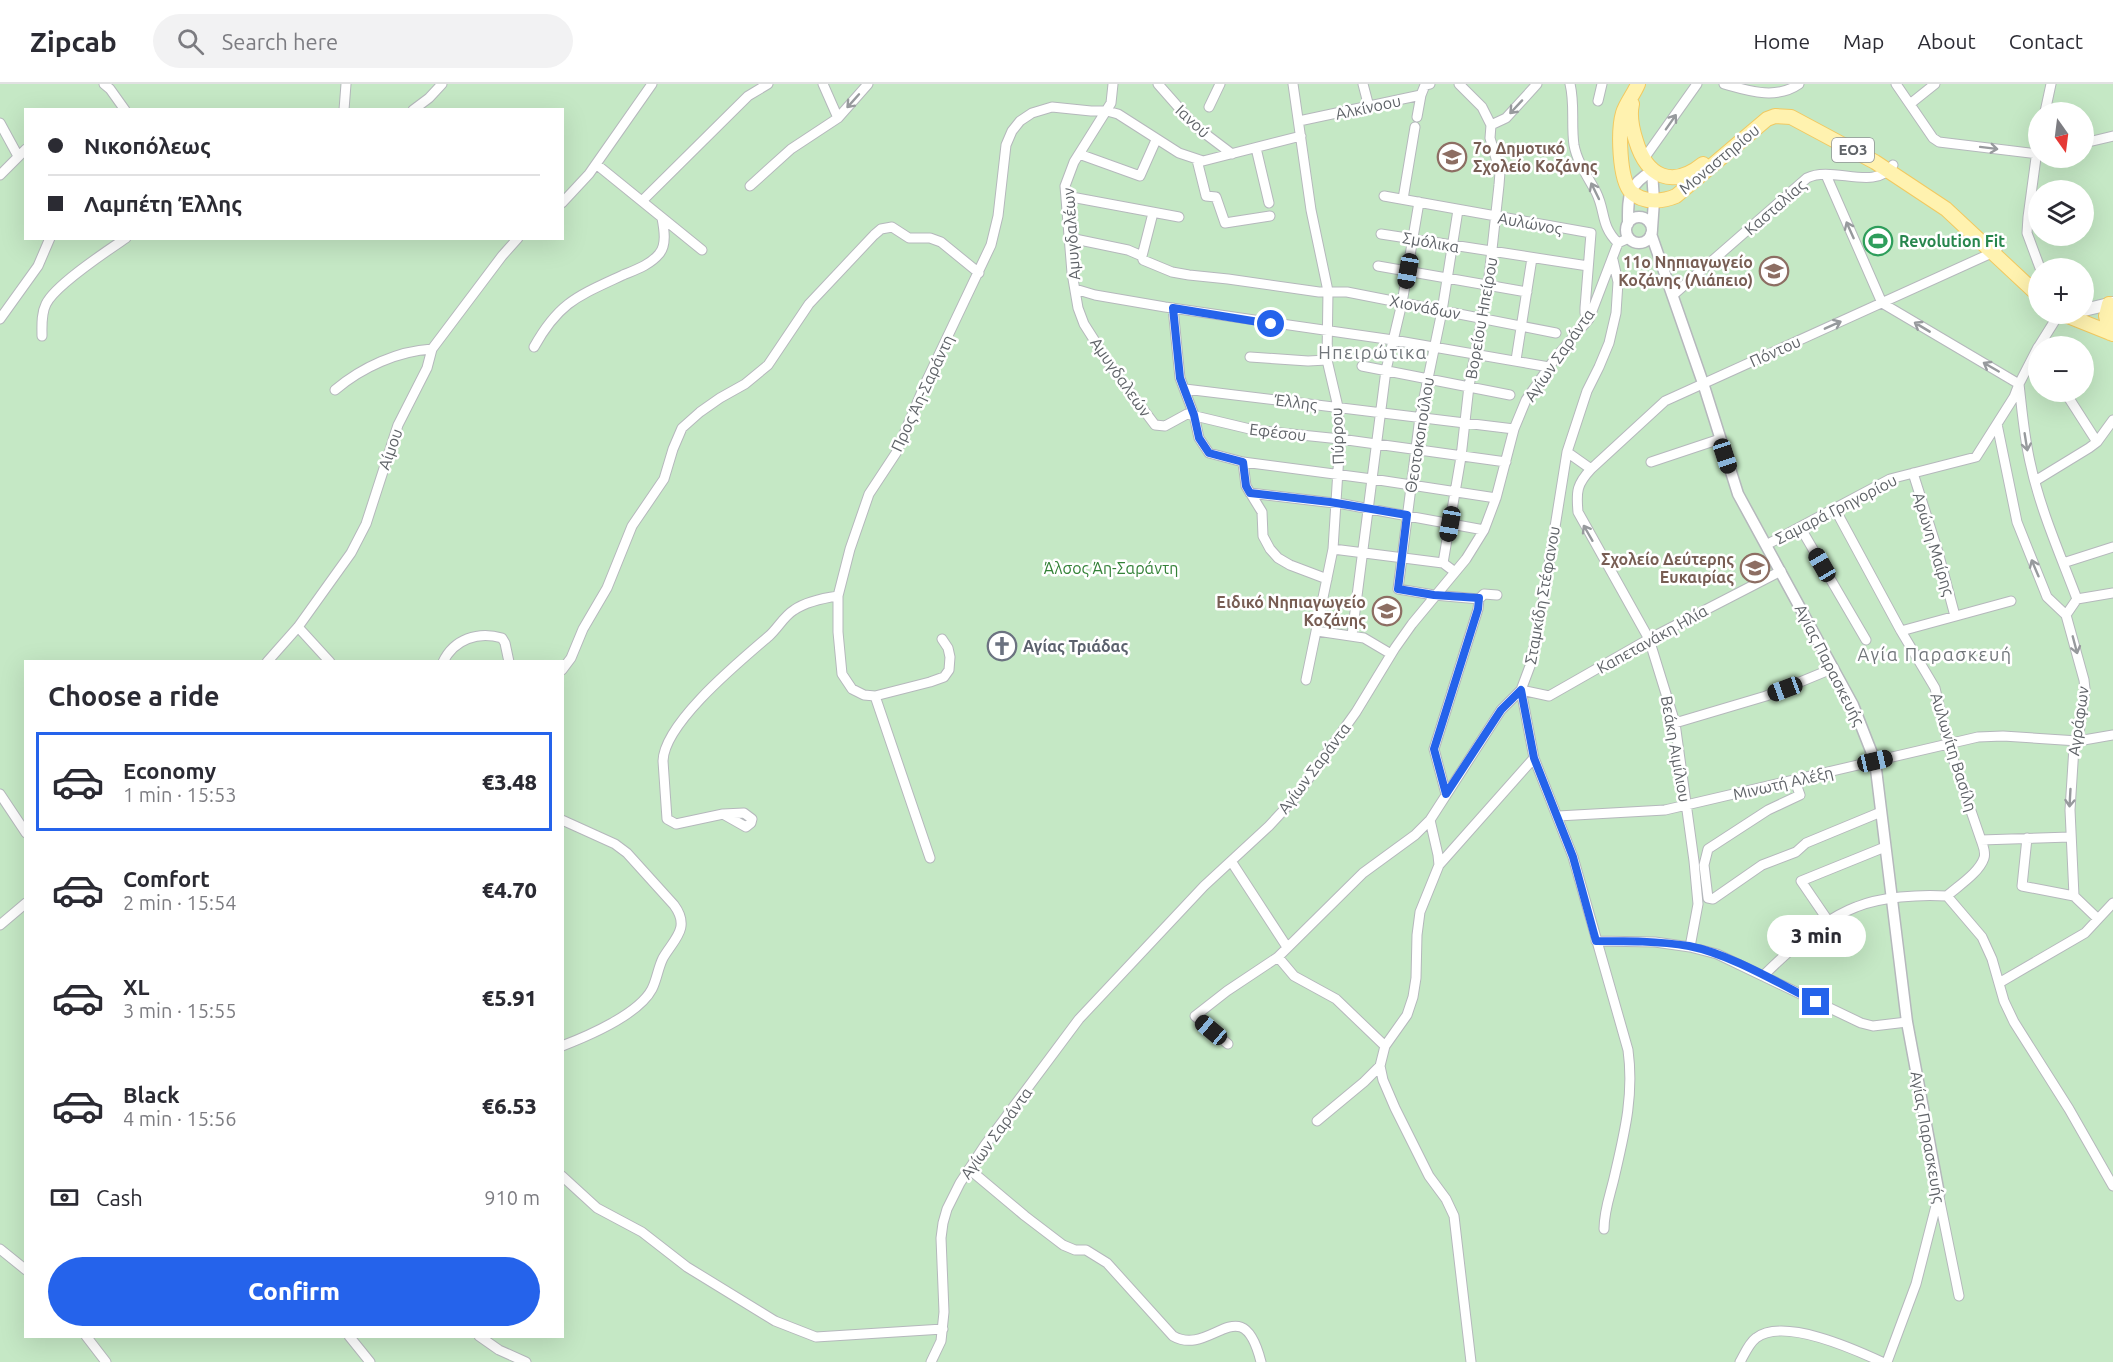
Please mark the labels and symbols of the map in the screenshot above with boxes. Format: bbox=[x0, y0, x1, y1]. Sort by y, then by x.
street label: Αλκίνοου bbox=[1334, 91, 1402, 123]
one-way arrow bbox=[846, 93, 860, 108]
one-way arrow bbox=[1509, 99, 1523, 114]
street label: Ιανού bbox=[1172, 101, 1214, 141]
north arrow bbox=[2028, 102, 2094, 168]
one-way arrow bbox=[1665, 115, 1677, 131]
street label: Μοναστηρίου bbox=[1675, 120, 1763, 198]
road number: ΕΟ3 bbox=[1832, 138, 1874, 162]
place label: 7ο Δημοτικό Σχολείο Κοζάνης bbox=[1473, 139, 1598, 176]
school or university icon: 7ο Δημοτικό Σχολείο Κοζάνης bbox=[1436, 141, 1468, 173]
one-way arrow bbox=[1978, 143, 1998, 154]
street label: Κασταλίας bbox=[1741, 176, 1810, 239]
one-way arrow bbox=[1588, 183, 1600, 201]
street label: Αμυγδαλέων bbox=[1059, 187, 1083, 281]
street label: Αυλώνος bbox=[1496, 208, 1564, 238]
one-way arrow bbox=[1844, 221, 1855, 239]
sports icon: Revolution Fit bbox=[1862, 225, 1894, 257]
street label: Σμόλικα bbox=[1401, 228, 1461, 256]
place label: Revolution Fit bbox=[1899, 232, 2005, 250]
car bbox=[1396, 252, 1420, 290]
place label: 11o Νηπιαγωγείο Κοζάνης (Λιάπειο) bbox=[1618, 253, 1753, 290]
school or university icon: 11o Νηπιαγωγείο Κοζάνης (Λιάπειο) bbox=[1758, 255, 1790, 287]
street label: Βορείου Ηπείρου bbox=[1461, 256, 1501, 380]
street label: Χιονάδων bbox=[1388, 291, 1462, 323]
street label: Αγίων Σαράντα bbox=[1520, 305, 1598, 405]
route start bbox=[1257, 310, 1284, 337]
one-way arrow bbox=[1824, 318, 1842, 330]
one-way arrow bbox=[1914, 321, 1931, 333]
street label: Προς Άη-Σαράντη bbox=[887, 332, 958, 455]
street label: Πόντου bbox=[1747, 332, 1803, 370]
street label: Αμυγδαλεών bbox=[1087, 334, 1155, 420]
district label: Ηπειρώτικα bbox=[1318, 342, 1428, 362]
one-way arrow bbox=[1982, 361, 1999, 373]
street label: Θεοτοκοπούλου bbox=[1401, 376, 1437, 494]
street label: Έλλης bbox=[1273, 390, 1318, 415]
street label: Πύρρου bbox=[1327, 407, 1347, 465]
street label: Εφέσου bbox=[1249, 420, 1307, 444]
street label: Αίμου bbox=[374, 426, 406, 472]
one-way arrow bbox=[2021, 431, 2032, 451]
car bbox=[1711, 436, 1739, 476]
street label: Σαμαρά Γρηγορίου bbox=[1772, 471, 1900, 547]
street label: Αρώνη Μαίρης bbox=[1909, 490, 1958, 598]
car bbox=[1438, 505, 1462, 543]
street label: Σταμκίδη Στέφανου bbox=[1521, 525, 1563, 665]
one-way arrow bbox=[1582, 525, 1594, 542]
car bbox=[1805, 545, 1839, 585]
place label: Σχολείο Δεύτερης Ευκαιρίας bbox=[1601, 550, 1734, 587]
school or university icon: Σχολείο Δεύτερης Ευκαιρίας bbox=[1739, 552, 1771, 584]
park label: Άλσος Άη-Σαράντη bbox=[1044, 559, 1178, 578]
one-way arrow bbox=[2028, 559, 2040, 577]
place label: Ειδικό Νηπιαγωγείο Κοζάνης bbox=[1216, 593, 1366, 630]
school or university icon: Ειδικό Νηπιαγωγείο Κοζάνης bbox=[1371, 595, 1403, 627]
street label: Καπετανάκη Ηλία bbox=[1593, 601, 1711, 677]
street label: Αγίας Παρασκευής bbox=[1791, 601, 1868, 729]
church icon: Αγίας Τριάδας bbox=[986, 630, 1018, 662]
one-way arrow bbox=[2070, 635, 2081, 654]
place label: Αγίας Τριάδας bbox=[1023, 637, 1128, 656]
district label: Αγία Παρασκευή bbox=[1857, 644, 2013, 664]
car bbox=[1765, 674, 1805, 704]
street label: Αγράφων bbox=[2064, 685, 2092, 757]
street label: Αυλωνίτη Βασίλη bbox=[1927, 690, 1981, 814]
street label: Βεάκη Αιμίλιου bbox=[1658, 694, 1694, 804]
street label: Αγίων Σαράντα bbox=[1274, 719, 1354, 817]
car bbox=[1855, 748, 1895, 774]
street label: Μινωτή Αλέξη bbox=[1731, 763, 1835, 804]
one-way arrow bbox=[2065, 788, 2076, 808]
callout: 3 min bbox=[1766, 915, 1866, 957]
route end bbox=[1802, 988, 1829, 1015]
car bbox=[1191, 1012, 1231, 1048]
street label: Αγίας Παρασκευής bbox=[1907, 1070, 1948, 1205]
street label: Αγίων Σαράντα bbox=[957, 1083, 1036, 1182]

